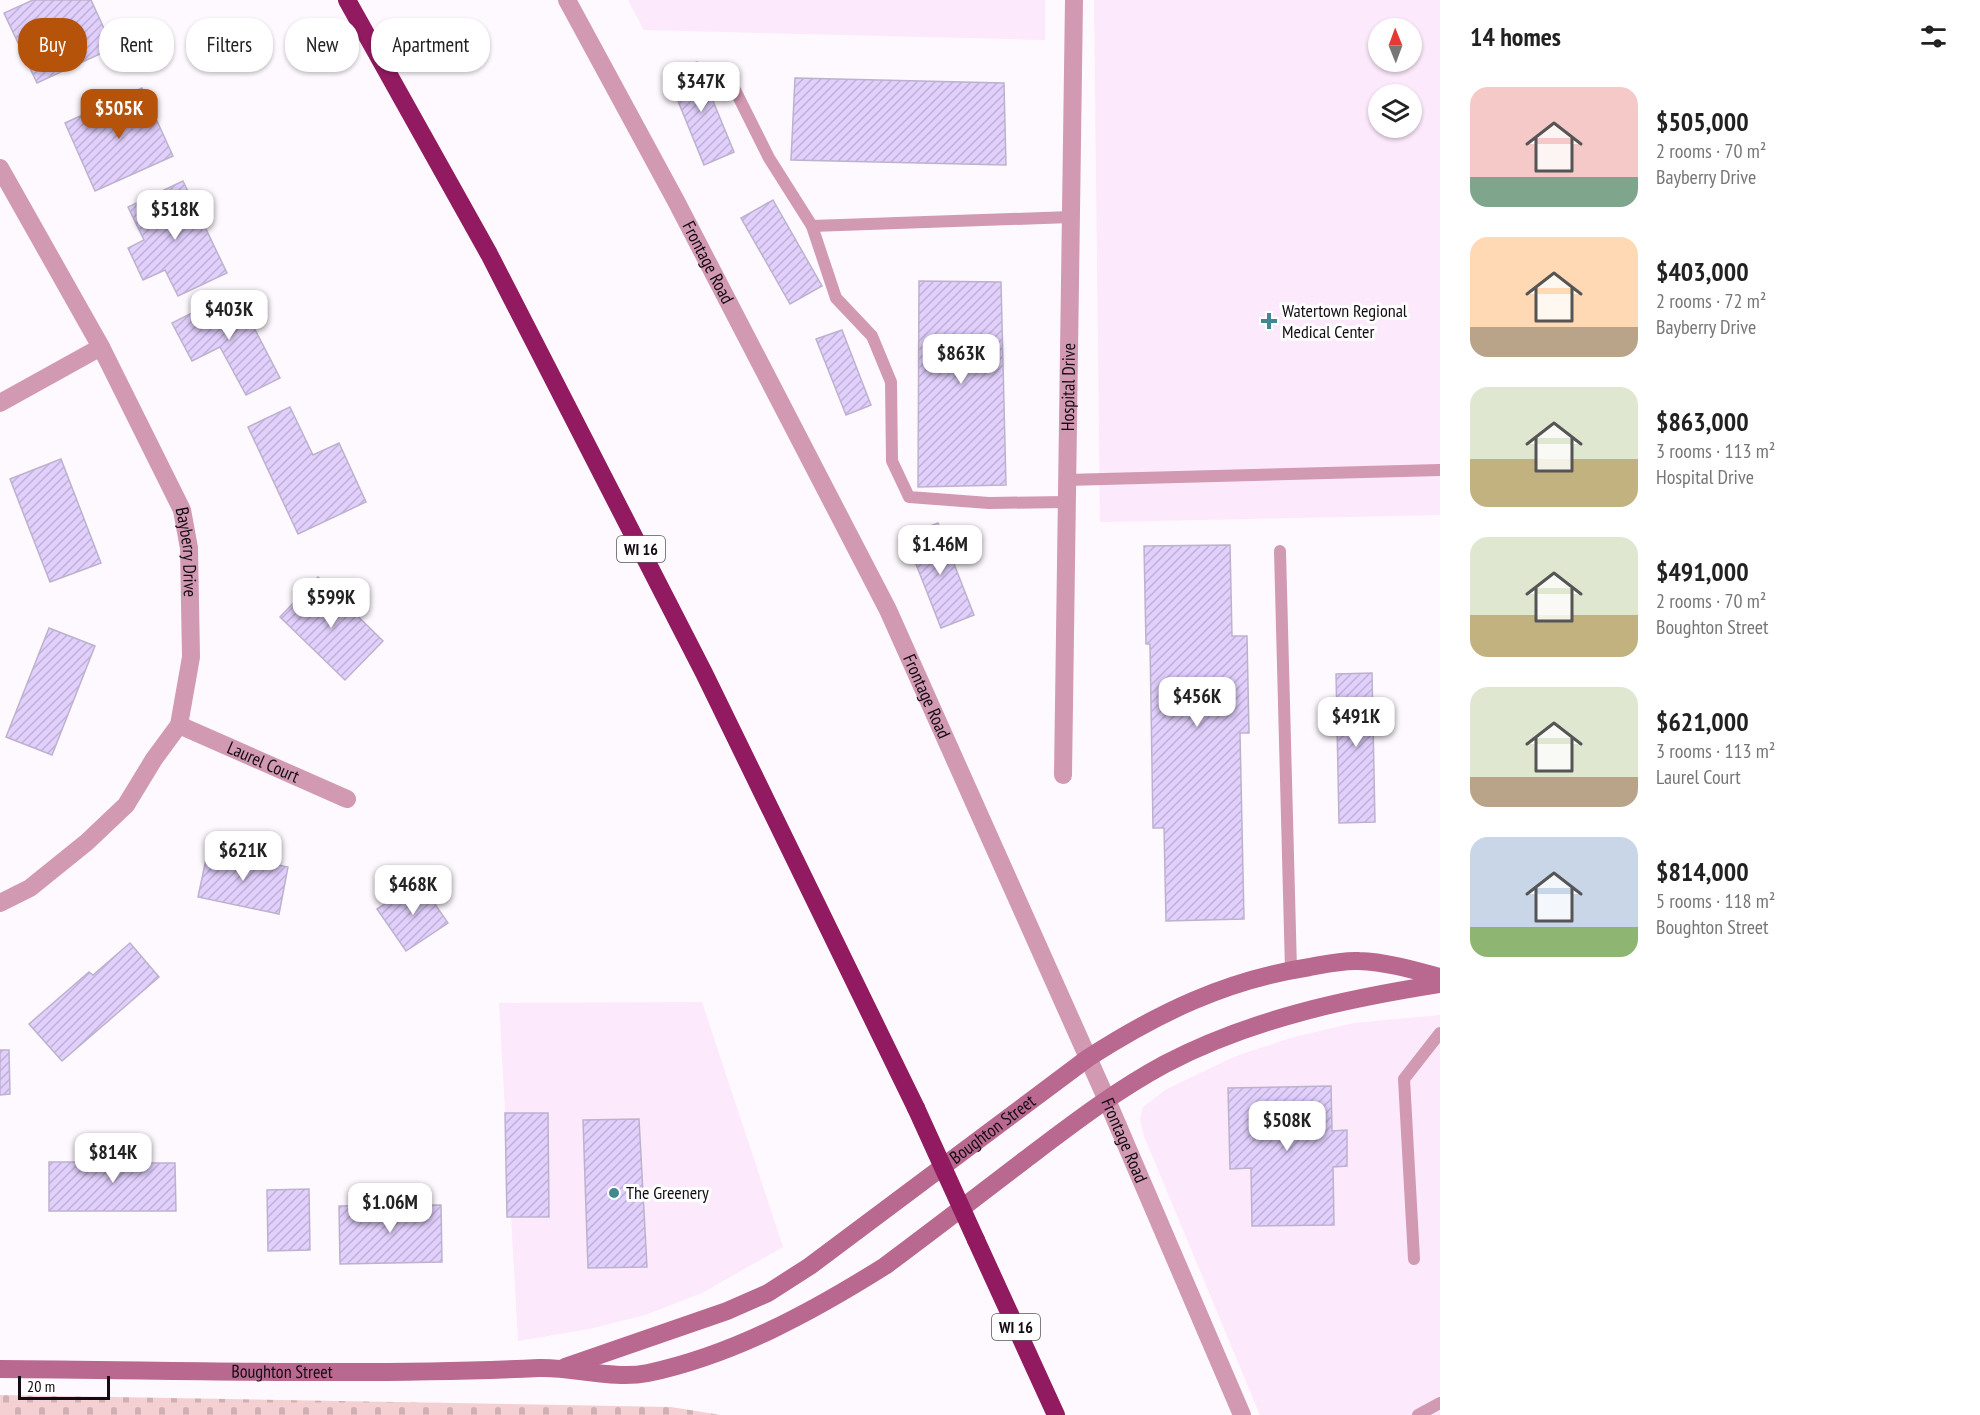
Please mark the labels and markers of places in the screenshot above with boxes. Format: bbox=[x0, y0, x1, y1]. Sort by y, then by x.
pin: $347K bbox=[659, 62, 743, 113]
pin: $505K bbox=[77, 89, 161, 140]
pin: $518K bbox=[133, 190, 217, 241]
pin: $403K bbox=[187, 290, 271, 341]
place label: Watertown Regional Medical Center bbox=[1282, 299, 1408, 343]
marker: Watertown Regional Medical Center bbox=[1260, 312, 1278, 330]
pin: $863K bbox=[919, 334, 1003, 385]
pin: $1.46M bbox=[891, 525, 989, 576]
pin: $599K bbox=[289, 578, 373, 629]
pin: $456K bbox=[1155, 677, 1239, 728]
pin: $491K bbox=[1314, 697, 1398, 748]
pin: $621K bbox=[201, 831, 285, 882]
pin: $468K bbox=[371, 865, 455, 916]
pin: $508K bbox=[1245, 1101, 1329, 1152]
pin: $814K bbox=[71, 1133, 155, 1184]
place label: The Greenery bbox=[626, 1181, 709, 1204]
pin: $1.06M bbox=[341, 1183, 439, 1234]
marker: The Greenery bbox=[607, 1186, 621, 1200]

